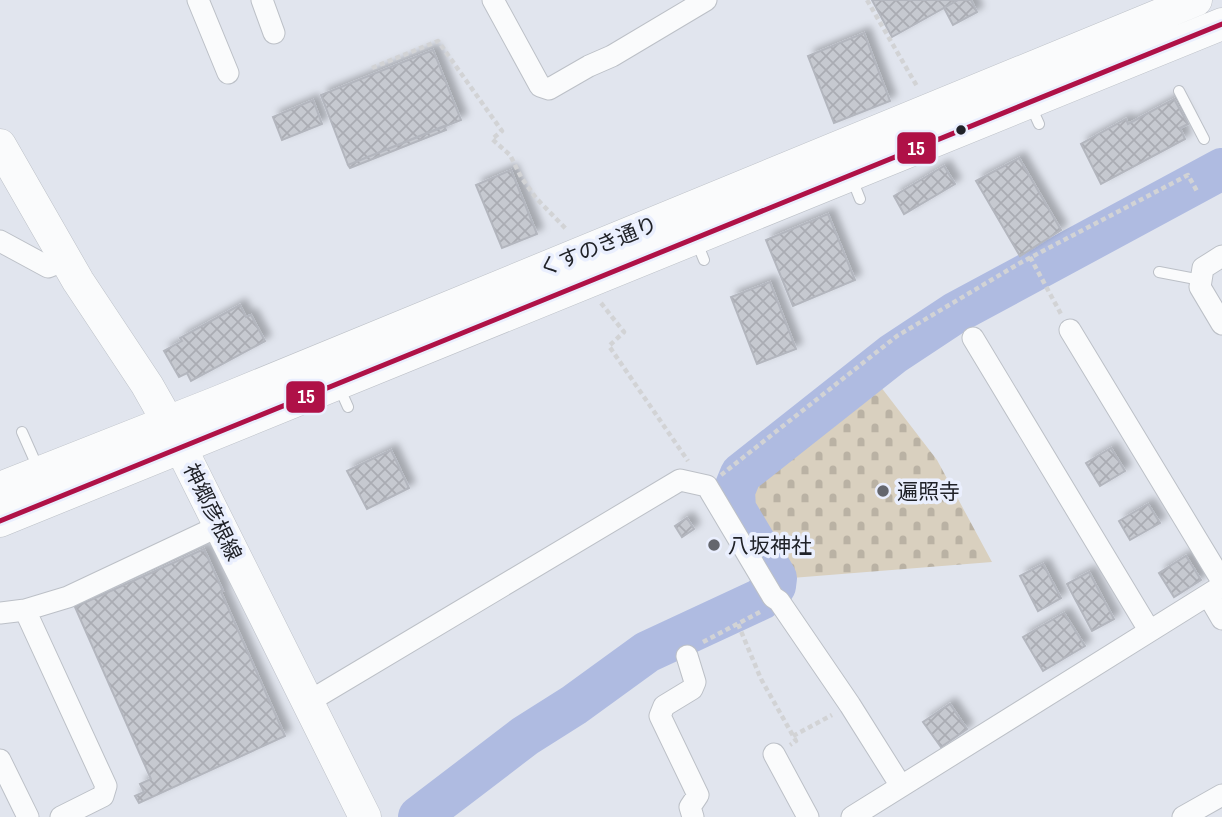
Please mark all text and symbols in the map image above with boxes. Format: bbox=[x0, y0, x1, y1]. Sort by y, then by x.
unlabelled marker bbox=[954, 123, 968, 137]
line badge: 15 bbox=[896, 131, 937, 165]
text: 15 bbox=[907, 135, 925, 161]
street label: くすのき通り bbox=[534, 209, 662, 283]
line badge: 15 bbox=[285, 380, 326, 414]
text: 15 bbox=[297, 383, 315, 409]
street label: 神郷彦根線 bbox=[177, 458, 249, 566]
place label: 遍照寺 bbox=[897, 477, 960, 506]
marker: 遍照寺 bbox=[875, 483, 891, 499]
place label: 八坂神社 bbox=[728, 531, 812, 560]
marker: 八坂神社 bbox=[706, 537, 722, 553]

